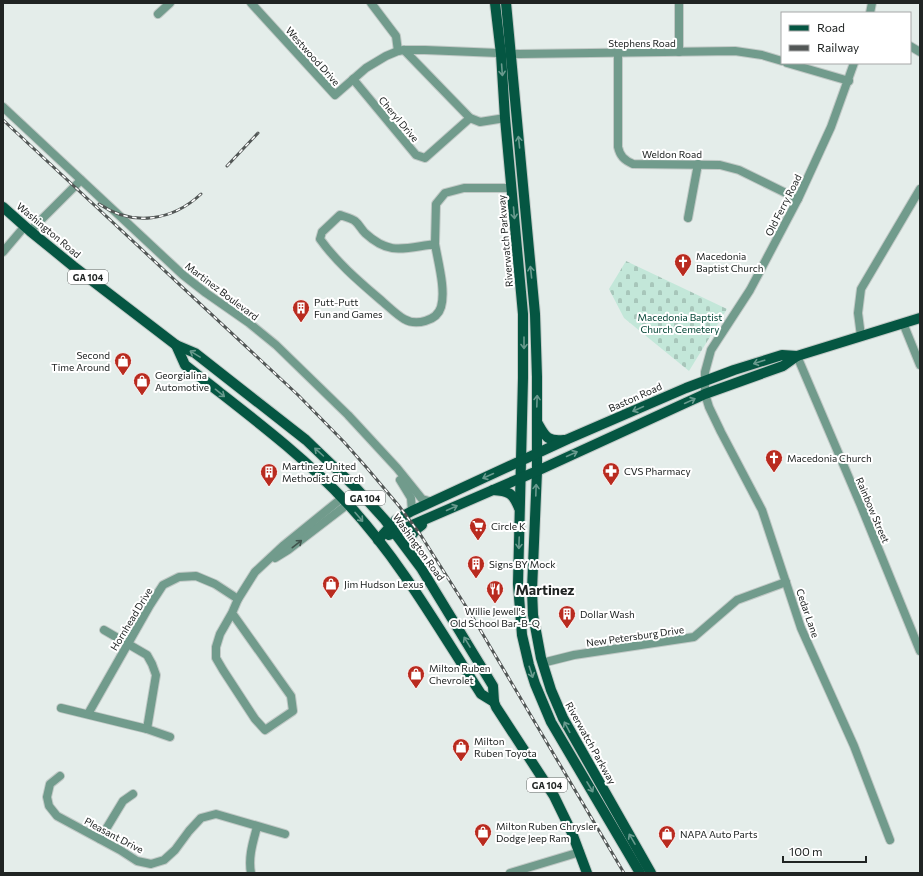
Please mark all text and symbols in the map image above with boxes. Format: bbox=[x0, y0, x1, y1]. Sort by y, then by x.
legend bbox=[781, 12, 911, 64]
text: Road bbox=[817, 20, 845, 34]
street label: Westwood Drive bbox=[283, 24, 343, 88]
street label: Stephens Road bbox=[608, 37, 676, 49]
text: Railway bbox=[817, 40, 859, 54]
one-way arrow bbox=[498, 63, 505, 76]
street label: Cheryl Drive bbox=[377, 94, 421, 144]
one-way arrow bbox=[515, 136, 523, 149]
street label: Weldon Road bbox=[642, 148, 702, 160]
street label: Old Ferry Road bbox=[762, 172, 804, 238]
street label: Riverwatch Parkway bbox=[495, 194, 515, 288]
street label: Washington Road bbox=[15, 200, 84, 260]
one-way arrow bbox=[511, 206, 518, 219]
place label: Macedonia Baptist Church bbox=[696, 250, 763, 274]
church icon: Macedonia Baptist Church bbox=[673, 252, 693, 277]
street label: Martinez Boulevard bbox=[183, 259, 261, 323]
one-way arrow bbox=[528, 266, 535, 279]
road number: GA 104 bbox=[68, 270, 108, 284]
place label: Putt-Putt Fun and Games bbox=[314, 296, 383, 320]
building icon: Putt-Putt Fun and Games bbox=[291, 298, 311, 323]
park label: Macedonia Baptist Church Cemetery bbox=[638, 311, 722, 335]
one-way arrow bbox=[520, 336, 528, 349]
place label: Second Time Around bbox=[51, 349, 110, 373]
one-way arrow bbox=[189, 350, 201, 358]
shop icon: Second Time Around bbox=[113, 351, 133, 376]
one-way arrow bbox=[753, 359, 766, 366]
place label: Georgialina Automotive bbox=[155, 369, 209, 393]
shop icon: Georgialina Automotive bbox=[132, 371, 152, 396]
street label: Baston Road bbox=[606, 380, 664, 414]
one-way arrow bbox=[215, 389, 225, 398]
one-way arrow bbox=[533, 395, 540, 408]
one-way arrow bbox=[684, 397, 696, 404]
one-way arrow bbox=[632, 406, 644, 413]
one-way arrow bbox=[315, 448, 325, 457]
church icon: Macedonia Church bbox=[764, 448, 784, 473]
one-way arrow bbox=[565, 450, 577, 457]
place label: Macedonia Church bbox=[787, 452, 872, 464]
place label: Martinez United Methodist Church bbox=[282, 460, 364, 484]
pharmacy icon: CVS Pharmacy bbox=[601, 461, 621, 486]
building icon: Martinez United Methodist Church bbox=[259, 462, 279, 487]
place label: CVS Pharmacy bbox=[624, 465, 691, 477]
one-way arrow bbox=[482, 473, 494, 480]
street label: Rainbow Street bbox=[854, 475, 892, 545]
one-way arrow bbox=[532, 484, 540, 497]
road number: GA 104 bbox=[345, 491, 385, 505]
one-way arrow bbox=[446, 504, 458, 511]
one-way arrow bbox=[354, 511, 363, 521]
street label: Washington Road bbox=[391, 511, 447, 583]
supermarket icon: Circle K bbox=[468, 516, 488, 541]
place label: Circle K bbox=[491, 520, 526, 532]
one-way arrow bbox=[516, 536, 523, 549]
one-way arrow bbox=[291, 539, 302, 548]
building icon: Signs BY Mock bbox=[466, 554, 486, 579]
place label: Signs BY Mock bbox=[489, 558, 556, 570]
shop icon: Jim Hudson Lexus bbox=[321, 574, 341, 599]
place label: Jim Hudson Lexus bbox=[344, 578, 424, 590]
restaurant icon: Willie Jewell's Old School Bar-B-Q bbox=[485, 579, 505, 604]
district label: Martinez bbox=[515, 581, 575, 598]
street label: Hornhead Drive bbox=[108, 585, 154, 653]
street label: Cedar Lane bbox=[794, 587, 822, 639]
building icon: Dollar Wash bbox=[557, 604, 577, 629]
place label: Willie Jewell's Old School Bar-B-Q bbox=[450, 605, 540, 629]
place label: Dollar Wash bbox=[580, 608, 635, 620]
street label: New Petersburg Drive bbox=[585, 623, 685, 649]
one-way arrow bbox=[462, 636, 470, 648]
place label: Milton Ruben Chevrolet bbox=[429, 662, 490, 686]
shop icon: Milton Ruben Chevrolet bbox=[406, 664, 426, 689]
one-way arrow bbox=[528, 665, 535, 678]
street label: Riverwatch Parkway bbox=[563, 700, 619, 786]
one-way arrow bbox=[563, 721, 570, 733]
place label: Milton Ruben Toyota bbox=[474, 735, 537, 759]
shop icon: Milton Ruben Toyota bbox=[451, 737, 471, 762]
road number: GA 104 bbox=[527, 778, 567, 792]
one-way arrow bbox=[586, 781, 594, 793]
street label: Pleasant Drive bbox=[82, 814, 146, 856]
place label: Milton Ruben Chrysler Dodge Jeep Ram bbox=[496, 820, 597, 844]
shop icon: Milton Ruben Chrysler Dodge Jeep Ram bbox=[473, 822, 493, 847]
shop icon: NAPA Auto Parts bbox=[657, 824, 677, 849]
place label: NAPA Auto Parts bbox=[680, 828, 758, 840]
one-way arrow bbox=[628, 833, 635, 845]
scale bar bbox=[783, 838, 866, 864]
text: 100 m bbox=[789, 844, 823, 858]

